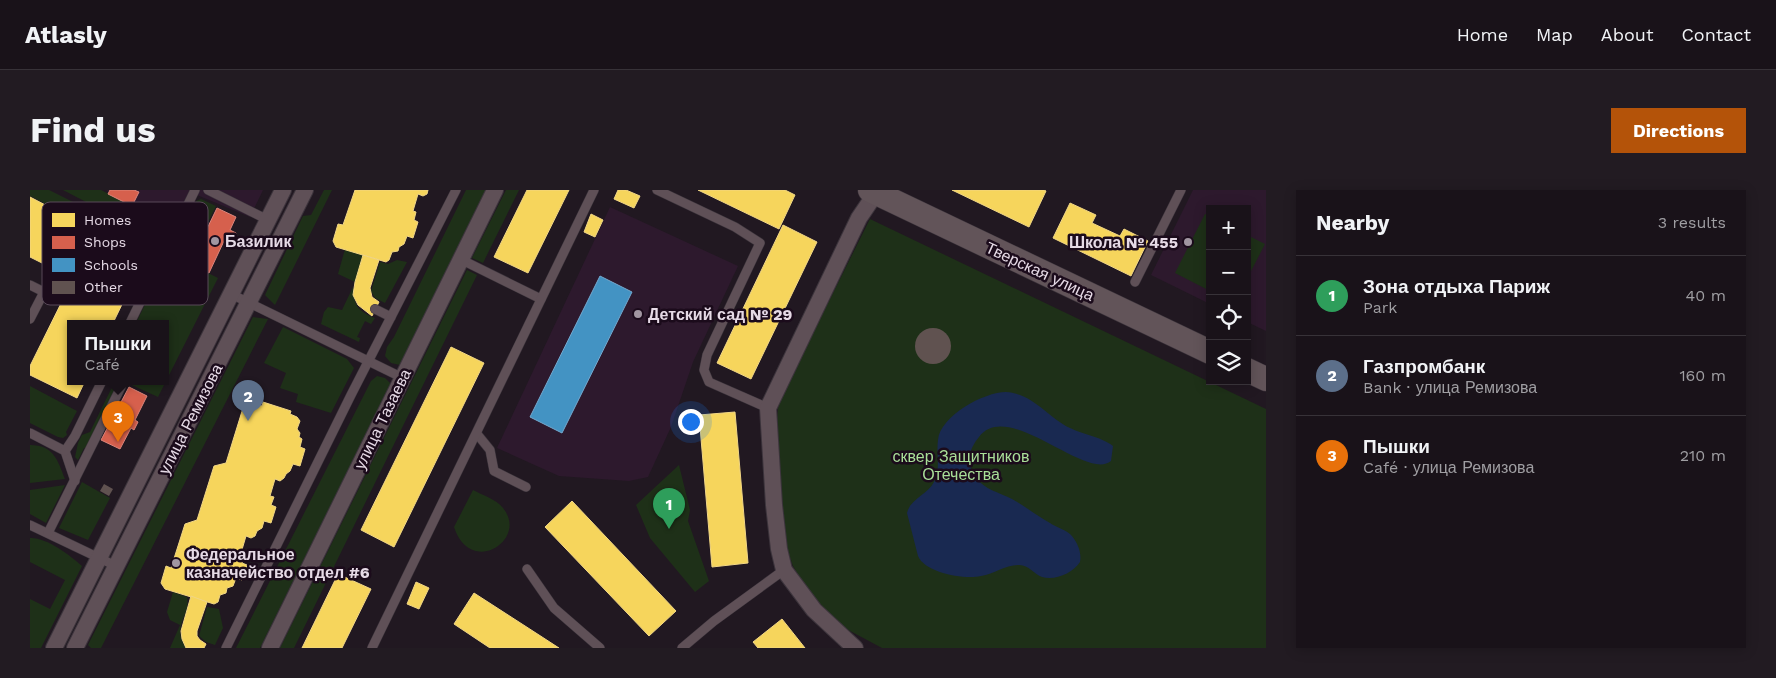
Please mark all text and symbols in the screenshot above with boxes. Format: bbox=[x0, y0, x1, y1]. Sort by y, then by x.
text: Atlasly bbox=[25, 21, 107, 49]
text: Home bbox=[1457, 24, 1508, 45]
text: Map bbox=[1536, 24, 1573, 45]
text: About bbox=[1601, 24, 1653, 45]
text: Contact bbox=[1681, 24, 1751, 45]
button: Directions bbox=[1611, 108, 1746, 153]
text: Find us bbox=[30, 109, 156, 151]
legend bbox=[42, 202, 208, 305]
map controls bbox=[1206, 205, 1251, 385]
button: + bbox=[1206, 205, 1251, 250]
text: Nearby bbox=[1316, 210, 1389, 235]
text: Homes bbox=[84, 212, 131, 228]
text: 3 results bbox=[1658, 213, 1726, 232]
place label: Базилик bbox=[225, 232, 292, 251]
place label: Школа № 455 bbox=[1069, 233, 1178, 252]
text: Shops bbox=[84, 234, 126, 250]
marker: Базилик bbox=[209, 235, 221, 247]
marker: Школа № 455 bbox=[1182, 236, 1194, 248]
street label: Тверская улица bbox=[983, 238, 1097, 305]
button: − bbox=[1206, 250, 1251, 295]
text: Schools bbox=[84, 257, 138, 273]
text: Зона отдыха Париж bbox=[1363, 275, 1550, 298]
text: Other bbox=[84, 279, 123, 295]
text: 1 bbox=[1329, 286, 1335, 305]
text: 40 m bbox=[1686, 286, 1726, 305]
button: locate bbox=[1206, 295, 1251, 340]
text: Park bbox=[1363, 298, 1397, 317]
place label: Детский сад № 29 bbox=[648, 305, 793, 324]
marker: Детский сад № 29 bbox=[632, 308, 644, 320]
popup bbox=[67, 320, 169, 385]
text: Пышки bbox=[85, 332, 151, 355]
button: layers bbox=[1206, 340, 1251, 385]
text: Café bbox=[85, 355, 120, 374]
text: Газпромбанк bbox=[1363, 355, 1485, 378]
street label: улица Ремизова bbox=[154, 361, 227, 478]
street label: улица Тазаева bbox=[350, 366, 415, 473]
text: 2 bbox=[1327, 366, 1337, 385]
text: 160 m bbox=[1679, 366, 1726, 385]
text: Bank · улица Ремизова bbox=[1363, 378, 1537, 397]
pin: 2 bbox=[232, 380, 264, 421]
pin: 3 bbox=[102, 401, 134, 442]
your location bbox=[678, 409, 704, 435]
text: Пышки bbox=[1363, 435, 1430, 458]
text: 3 bbox=[1327, 446, 1337, 465]
text: 210 m bbox=[1680, 446, 1726, 465]
park label: сквер Защитников Отечества bbox=[893, 447, 1029, 484]
text: Café · улица Ремизова bbox=[1363, 458, 1534, 477]
pin: 1 bbox=[653, 488, 685, 529]
place label: Федеральное казначейство отдел #6 bbox=[186, 545, 370, 582]
marker: Федеральное казначейство отдел #6 bbox=[170, 557, 182, 569]

